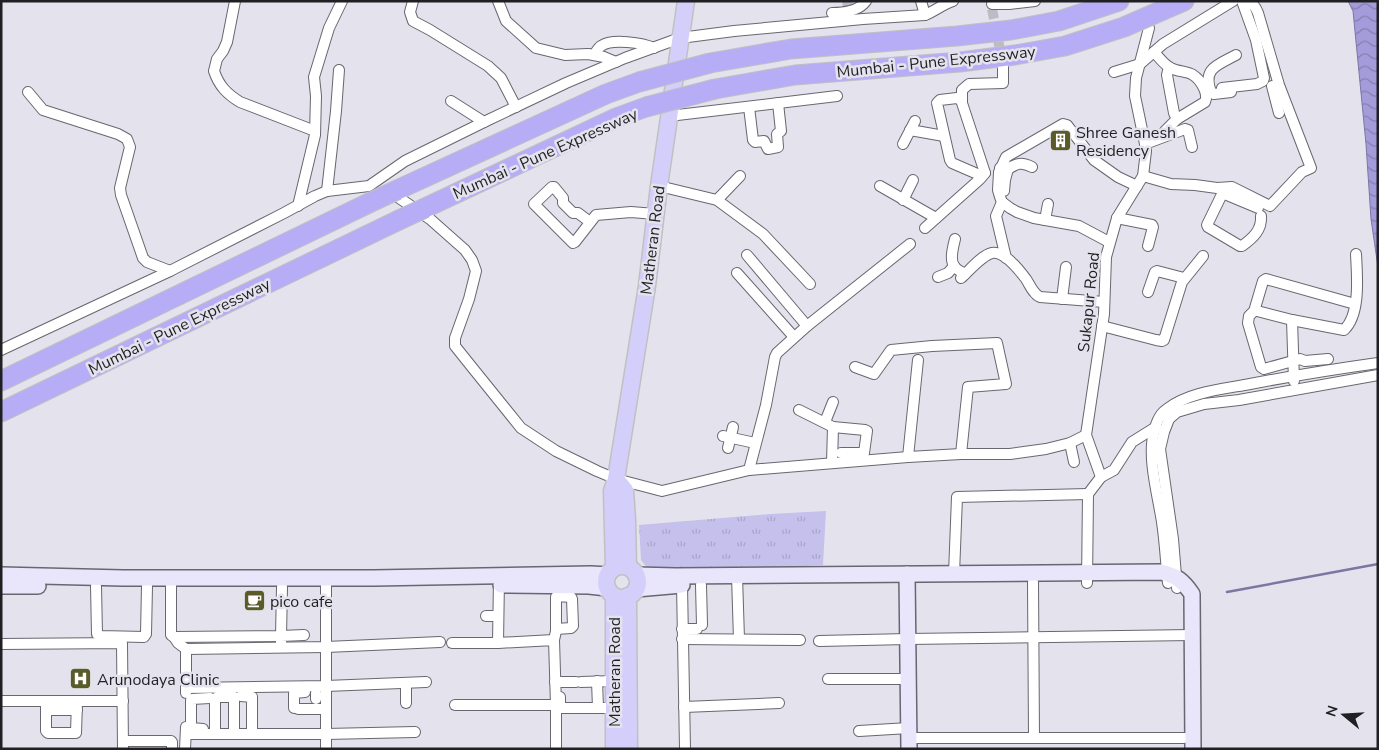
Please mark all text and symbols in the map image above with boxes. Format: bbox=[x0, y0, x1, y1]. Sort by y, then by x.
street label: Mumbai - Pune Expressway bbox=[836, 41, 1037, 83]
street label: Mumbai - Pune Expressway bbox=[450, 103, 642, 205]
place label: Shree Ganesh Residency bbox=[1076, 122, 1176, 162]
building icon: Shree Ganesh Residency bbox=[1048, 129, 1072, 153]
street label: Matheran Road bbox=[635, 184, 671, 296]
street label: Sukapur Road bbox=[1073, 251, 1105, 353]
street label: Mumbai - Pune Expressway bbox=[85, 273, 275, 381]
cafe icon: pico cafe bbox=[242, 589, 266, 613]
place label: pico cafe bbox=[270, 591, 333, 613]
street label: Matheran Road bbox=[604, 617, 626, 727]
hospital icon: Arunodaya Clinic bbox=[69, 667, 93, 691]
place label: Arunodaya Clinic bbox=[97, 669, 220, 691]
north arrow bbox=[1319, 690, 1369, 740]
text: N bbox=[1321, 703, 1343, 719]

